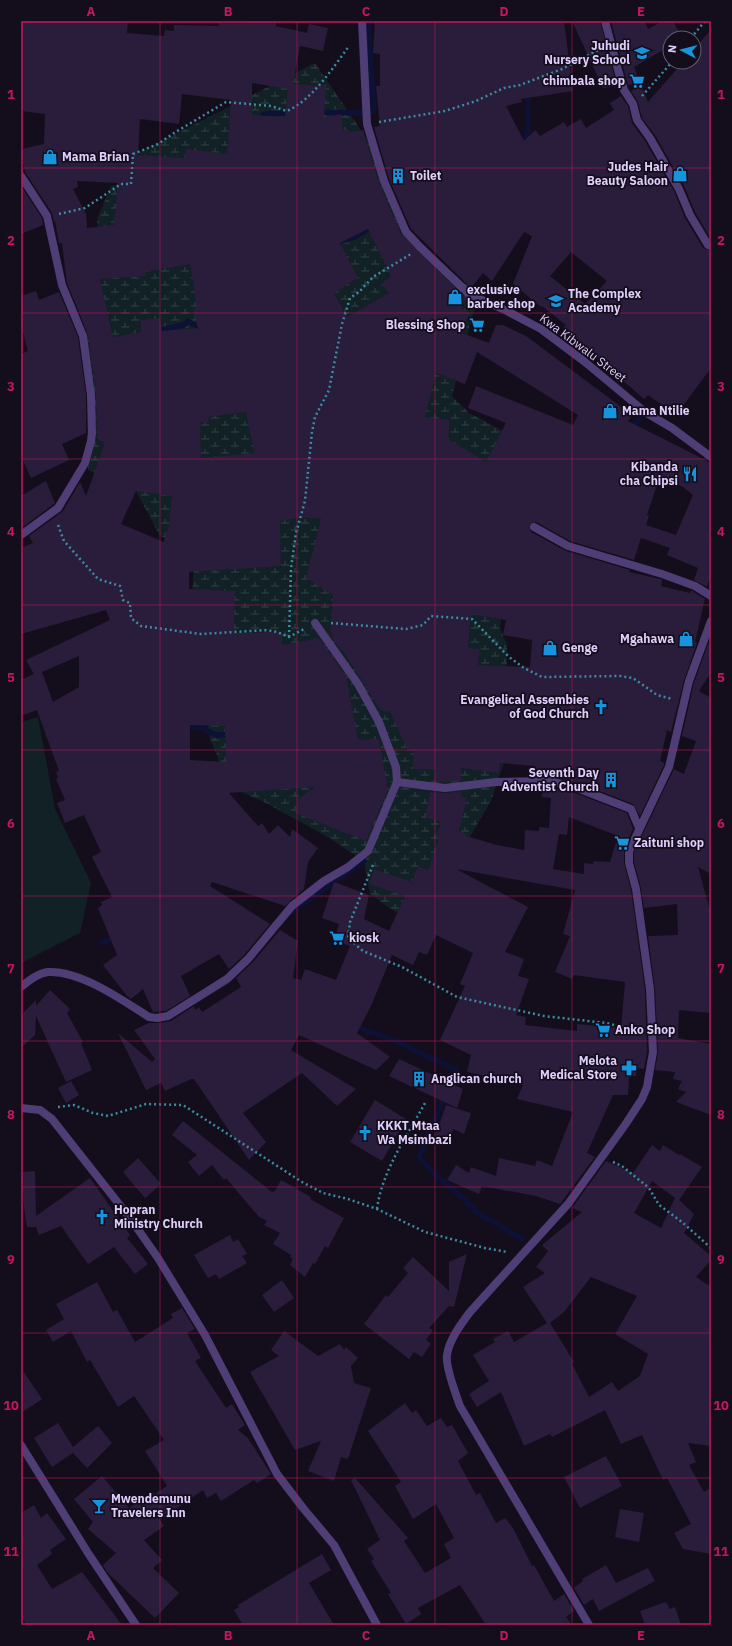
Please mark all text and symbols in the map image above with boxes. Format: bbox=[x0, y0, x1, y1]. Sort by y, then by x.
text: A bbox=[87, 3, 96, 20]
text: B bbox=[224, 3, 233, 20]
text: C bbox=[362, 3, 371, 20]
text: D bbox=[499, 3, 509, 20]
text: E bbox=[637, 3, 645, 20]
north arrow bbox=[662, 30, 702, 70]
place label: Juhudi Nursery School bbox=[544, 38, 630, 67]
school or university icon: Juhudi Nursery School bbox=[633, 44, 651, 62]
text: N bbox=[665, 44, 680, 54]
supermarket icon: chimbala shop bbox=[628, 72, 646, 90]
place label: chimbala shop bbox=[543, 73, 625, 88]
text: 1 bbox=[7, 86, 15, 103]
text: 1 bbox=[717, 86, 725, 103]
shop icon: Mama Brian bbox=[41, 148, 59, 166]
place label: Mama Brian bbox=[62, 149, 129, 164]
place label: Judes Hair Beauty Saloon bbox=[587, 159, 668, 188]
shop icon: Judes Hair Beauty Saloon bbox=[671, 165, 689, 183]
building icon: Toilet bbox=[389, 167, 407, 185]
place label: Toilet bbox=[410, 168, 442, 183]
text: 2 bbox=[7, 232, 15, 249]
text: 2 bbox=[717, 232, 725, 249]
place label: exclusive barber shop bbox=[467, 282, 535, 311]
place label: The Complex Academy bbox=[568, 286, 642, 315]
shop icon: exclusive barber shop bbox=[446, 288, 464, 306]
school or university icon: The Complex Academy bbox=[547, 292, 565, 310]
street label: Kwa Kibwalu Street bbox=[537, 310, 630, 385]
supermarket icon: Blessing Shop bbox=[468, 316, 486, 334]
place label: Blessing Shop bbox=[386, 317, 465, 332]
text: 3 bbox=[7, 378, 15, 395]
text: 3 bbox=[717, 378, 725, 395]
shop icon: Mama Ntilie bbox=[601, 402, 619, 420]
place label: Mama Ntilie bbox=[622, 403, 690, 418]
place label: Kibanda cha Chipsi bbox=[620, 459, 678, 488]
restaurant icon: Kibanda cha Chipsi bbox=[681, 465, 699, 483]
text: 4 bbox=[7, 523, 15, 540]
text: 4 bbox=[717, 523, 725, 540]
shop icon: Mgahawa bbox=[677, 630, 695, 648]
place label: Mgahawa bbox=[620, 631, 674, 646]
shop icon: Genge bbox=[541, 639, 559, 657]
place label: Genge bbox=[562, 640, 598, 655]
text: 5 bbox=[7, 669, 15, 686]
text: 5 bbox=[717, 669, 725, 686]
place label: Evangelical Assembies of God Church bbox=[460, 692, 589, 721]
church icon: Evangelical Assembies of God Church bbox=[592, 698, 610, 716]
place label: Seventh Day Adventist Church bbox=[502, 765, 600, 794]
building icon: Seventh Day Adventist Church bbox=[602, 771, 620, 789]
text: 6 bbox=[7, 815, 15, 832]
text: 6 bbox=[717, 815, 725, 832]
supermarket icon: Zaituni shop bbox=[613, 834, 631, 852]
place label: Zaituni shop bbox=[634, 835, 704, 850]
supermarket icon: kiosk bbox=[328, 929, 346, 947]
place label: kiosk bbox=[349, 930, 379, 945]
text: 7 bbox=[7, 960, 15, 977]
text: 7 bbox=[717, 960, 725, 977]
supermarket icon: Anko Shop bbox=[594, 1021, 612, 1039]
place label: Anko Shop bbox=[615, 1022, 675, 1037]
place label: Melota Medical Store bbox=[540, 1053, 617, 1082]
pharmacy icon: Melota Medical Store bbox=[620, 1059, 638, 1077]
building icon: Anglican church bbox=[410, 1070, 428, 1088]
place label: Anglican church bbox=[431, 1071, 522, 1086]
text: 8 bbox=[7, 1106, 15, 1123]
text: 8 bbox=[717, 1106, 725, 1123]
place label: KKKT Mtaa Wa Msimbazi bbox=[377, 1118, 452, 1147]
church icon: KKKT Mtaa Wa Msimbazi bbox=[356, 1124, 374, 1142]
place label: Hopran Ministry Church bbox=[114, 1202, 203, 1231]
church icon: Hopran Ministry Church bbox=[93, 1208, 111, 1226]
text: 9 bbox=[7, 1251, 15, 1268]
text: 9 bbox=[717, 1251, 725, 1268]
text: 10 bbox=[3, 1397, 19, 1414]
text: 10 bbox=[713, 1397, 729, 1414]
place label: Mwendemunu Travelers Inn bbox=[111, 1491, 191, 1520]
bar icon: Mwendemunu Travelers Inn bbox=[90, 1497, 108, 1515]
text: 11 bbox=[3, 1543, 19, 1560]
text: 11 bbox=[713, 1543, 729, 1560]
text: A bbox=[87, 1627, 96, 1644]
text: B bbox=[224, 1627, 233, 1644]
text: C bbox=[362, 1627, 371, 1644]
text: D bbox=[499, 1627, 509, 1644]
text: E bbox=[637, 1627, 645, 1644]

